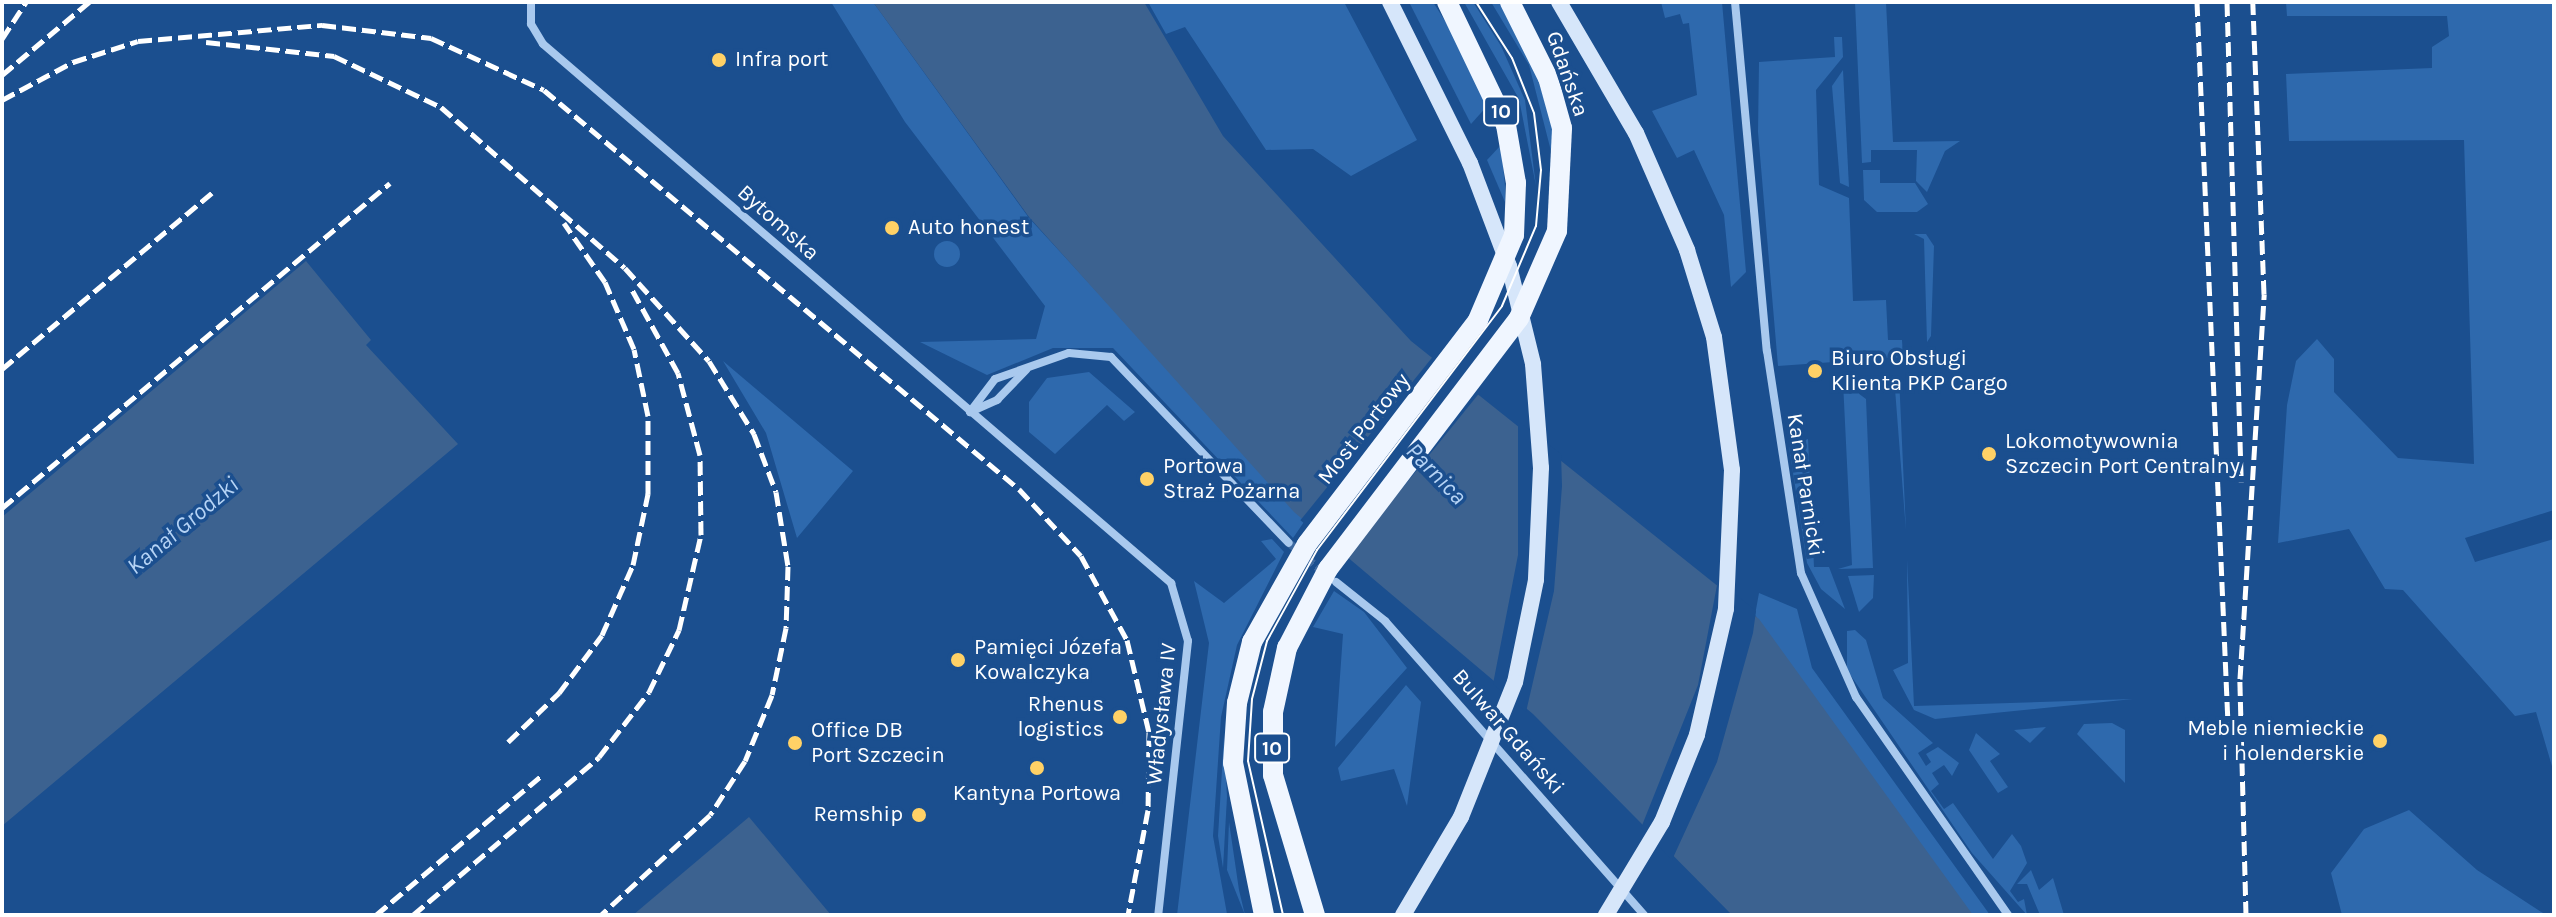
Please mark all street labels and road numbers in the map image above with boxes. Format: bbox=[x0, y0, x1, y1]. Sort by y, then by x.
street label: Gdańska bbox=[1540, 28, 1594, 120]
road number: 10 bbox=[1483, 95, 1519, 127]
street label: Bytomska bbox=[732, 179, 824, 267]
street label: Most Portowy bbox=[1312, 368, 1416, 490]
street label: Kanał Parnicki bbox=[1781, 412, 1829, 558]
street label: Władysława IV bbox=[1141, 642, 1183, 786]
street label: Bulwar Gdański bbox=[1446, 664, 1570, 800]
road number: 10 bbox=[1254, 732, 1290, 764]

